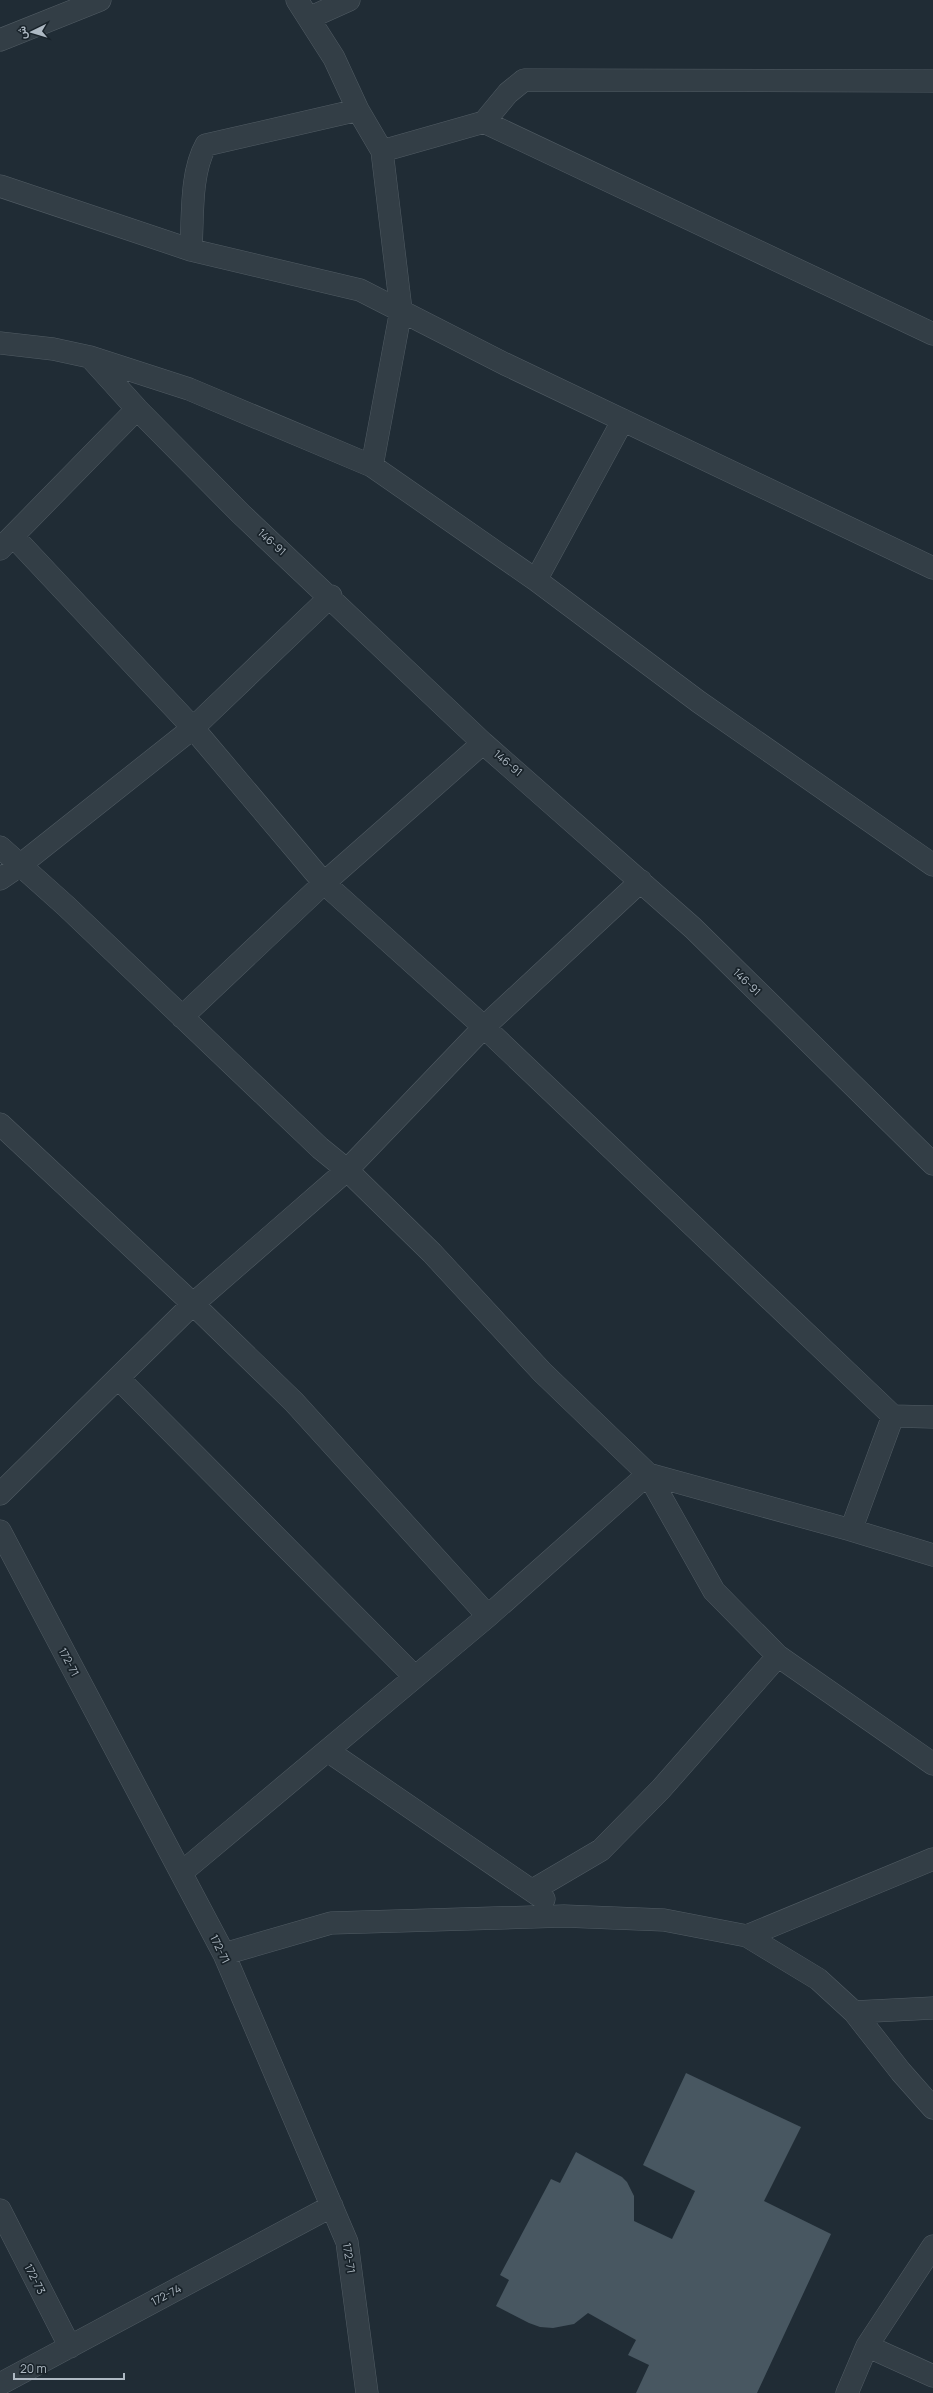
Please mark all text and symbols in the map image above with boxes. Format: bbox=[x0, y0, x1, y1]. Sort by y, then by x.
north arrow bbox=[12, 12, 52, 52]
text: ش bbox=[13, 26, 30, 40]
street label: 146-91 bbox=[255, 525, 290, 558]
street label: 146-91 bbox=[491, 746, 526, 779]
street label: 146-91 bbox=[730, 965, 765, 999]
street label: 172-71 bbox=[56, 1645, 83, 1679]
street label: 172-71 bbox=[207, 1932, 234, 1966]
street label: 172-71 bbox=[340, 2242, 359, 2274]
street label: 172-73 bbox=[21, 2261, 49, 2297]
street label: 172-74 bbox=[148, 2280, 184, 2309]
scale bar bbox=[14, 2355, 124, 2381]
text: 20 m bbox=[20, 2360, 47, 2377]

